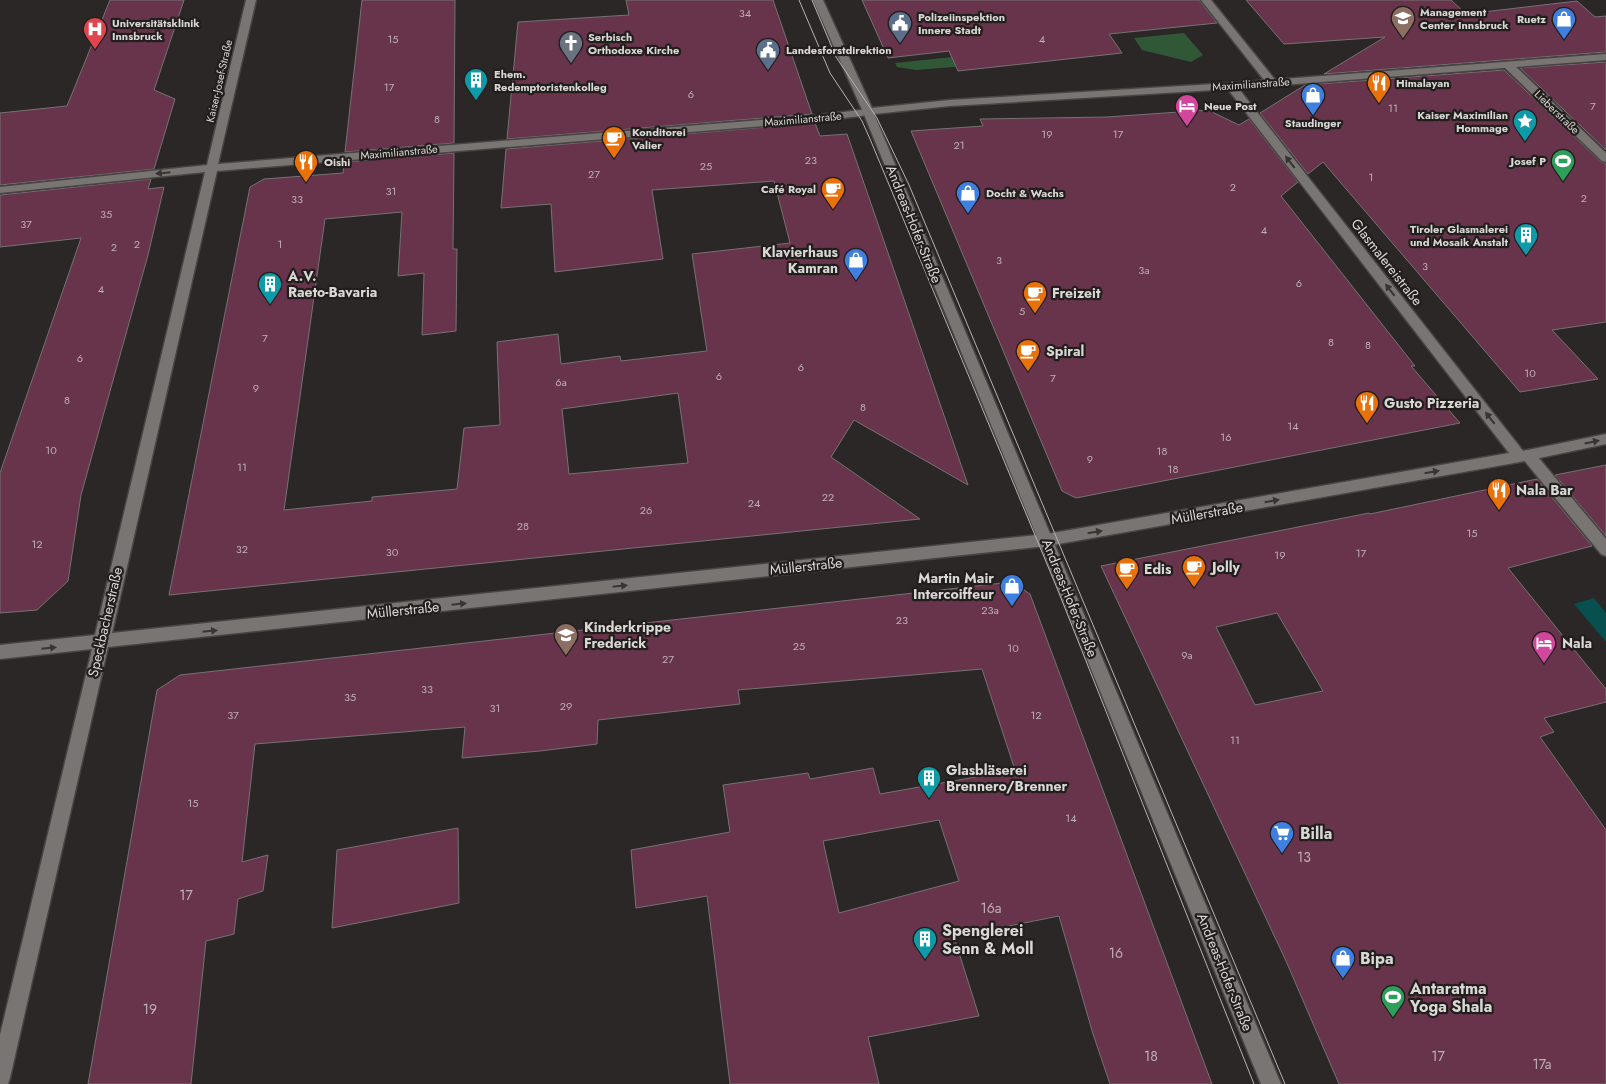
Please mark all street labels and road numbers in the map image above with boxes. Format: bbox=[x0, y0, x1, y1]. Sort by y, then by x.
street label: Kaiser-Josef-Straße bbox=[202, 38, 236, 124]
street label: Maximilianstraße bbox=[1212, 73, 1291, 95]
street label: Lieberstraße bbox=[1531, 86, 1583, 138]
street label: Maximilianstraße bbox=[764, 108, 843, 130]
street label: Maximilianstraße bbox=[360, 141, 439, 163]
street label: Andreas-Hofer-Straße bbox=[881, 162, 947, 286]
street label: Glasmalereistraße bbox=[1347, 214, 1427, 310]
street label: Müllerstraße bbox=[1169, 497, 1245, 529]
street label: Andreas-Hofer-Straße bbox=[1037, 536, 1103, 660]
street label: Müllerstraße bbox=[769, 552, 843, 580]
street label: Speckbacherstraße bbox=[83, 565, 127, 679]
street label: Müllerstraße bbox=[366, 596, 440, 624]
street label: Andreas-Hofer-Straße bbox=[1192, 910, 1258, 1034]

